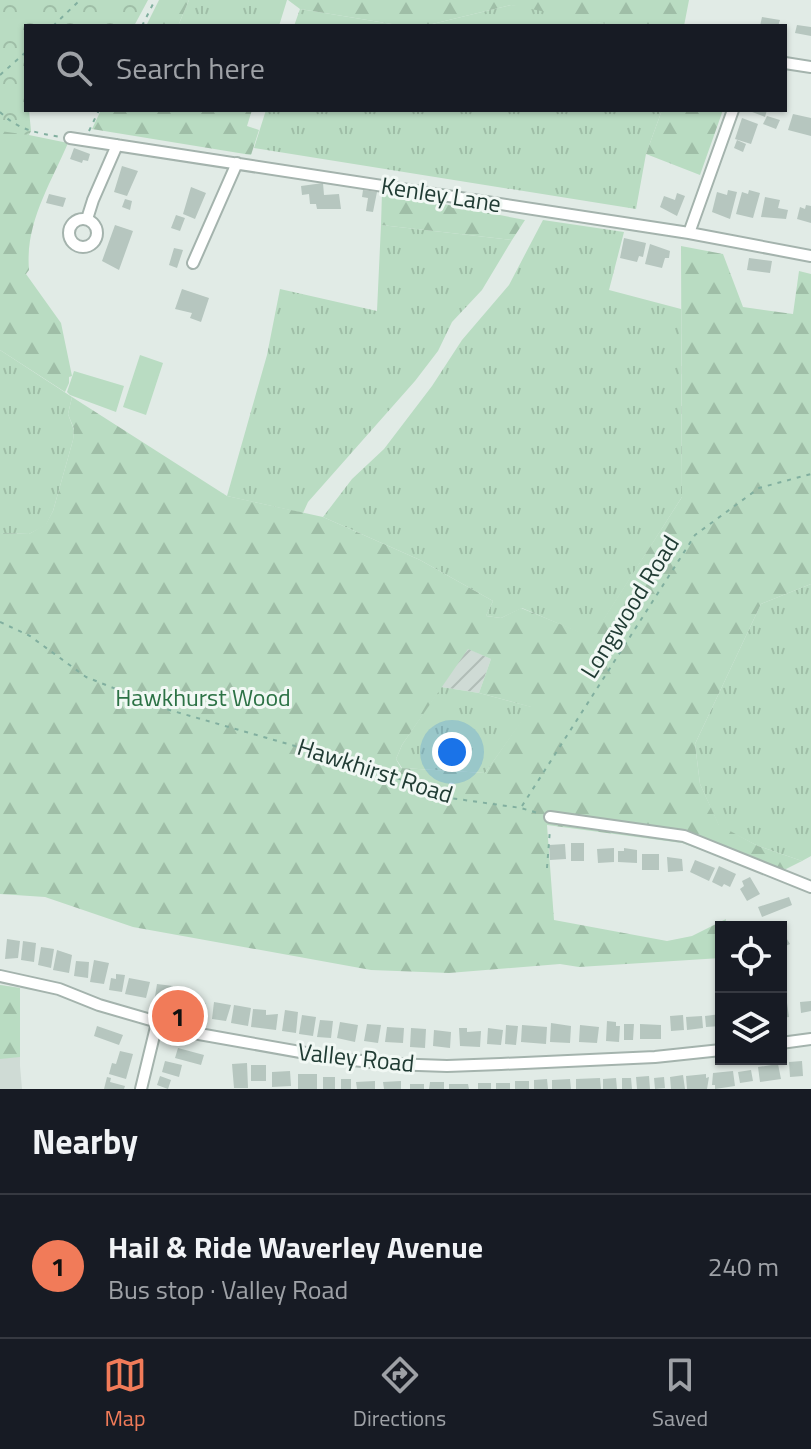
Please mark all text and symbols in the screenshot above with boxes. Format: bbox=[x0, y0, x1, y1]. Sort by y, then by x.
search box bbox=[24, 24, 787, 112]
text: Search here bbox=[116, 45, 265, 91]
icon: search bbox=[52, 46, 96, 90]
street label: Kenley Lane bbox=[379, 167, 504, 221]
street label: Longwood Road bbox=[571, 528, 688, 685]
park label: Hawkhurst Wood bbox=[115, 679, 291, 715]
street label: Hawkhirst Road bbox=[293, 728, 458, 812]
your location bbox=[432, 732, 472, 772]
map controls bbox=[715, 921, 787, 1065]
button: locate bbox=[715, 921, 787, 993]
pin: 1 bbox=[152, 986, 204, 1046]
button: layers bbox=[715, 993, 787, 1065]
street label: Valley Road bbox=[296, 1033, 416, 1081]
text: Nearby bbox=[32, 1115, 138, 1167]
text: Hail & Ride Waverley Avenue bbox=[108, 1224, 483, 1270]
text: 1 bbox=[51, 1247, 65, 1286]
text: 240 m bbox=[708, 1247, 779, 1286]
text: Bus stop · Valley Road bbox=[108, 1270, 348, 1309]
tab: Map bbox=[103, 1353, 147, 1435]
tab: Directions bbox=[353, 1353, 446, 1435]
tab: Saved bbox=[652, 1353, 708, 1435]

